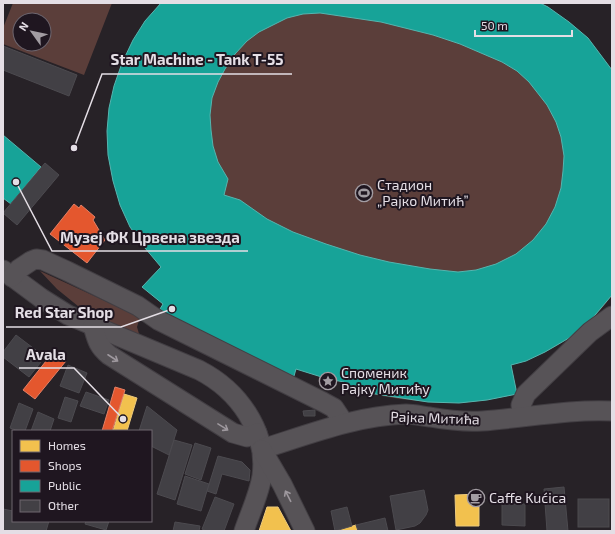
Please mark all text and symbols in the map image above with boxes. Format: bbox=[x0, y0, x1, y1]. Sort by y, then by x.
north arrow bbox=[12, 12, 52, 52]
scale bar bbox=[475, 12, 572, 38]
text: 50 m bbox=[481, 18, 508, 32]
text: N bbox=[16, 19, 31, 33]
callout: Star Machine - Tank T-55 bbox=[102, 47, 292, 74]
text: Star Machine - Tank T-55 bbox=[110, 50, 284, 68]
place label: Стадион „Рајко Митић” bbox=[377, 176, 469, 209]
sports icon: Стадион „Рајко Митић” bbox=[354, 183, 374, 203]
callout: Музеј ФК Црвена звезда bbox=[52, 224, 248, 251]
text: Музеј ФК Црвена звезда bbox=[60, 228, 240, 246]
callout: Red Star Shop bbox=[6, 300, 121, 327]
text: Red Star Shop bbox=[15, 303, 113, 321]
callout: Avala bbox=[19, 341, 74, 368]
text: Avala bbox=[26, 345, 66, 363]
one-way arrow bbox=[107, 354, 118, 362]
place label: Споменик Рајку Митићу bbox=[341, 364, 430, 397]
place icon: Споменик Рајку Митићу bbox=[318, 371, 338, 391]
street label: Рајка Митића bbox=[390, 407, 480, 428]
one-way arrow bbox=[217, 423, 228, 431]
legend bbox=[12, 430, 152, 522]
text: Homes bbox=[48, 438, 86, 452]
text: Shops bbox=[48, 458, 82, 472]
text: Public bbox=[48, 478, 81, 492]
cafe icon: Caffe Kućica bbox=[466, 488, 486, 508]
place label: Caffe Kućica bbox=[489, 489, 566, 506]
one-way arrow bbox=[284, 490, 292, 502]
text: Other bbox=[48, 498, 79, 512]

